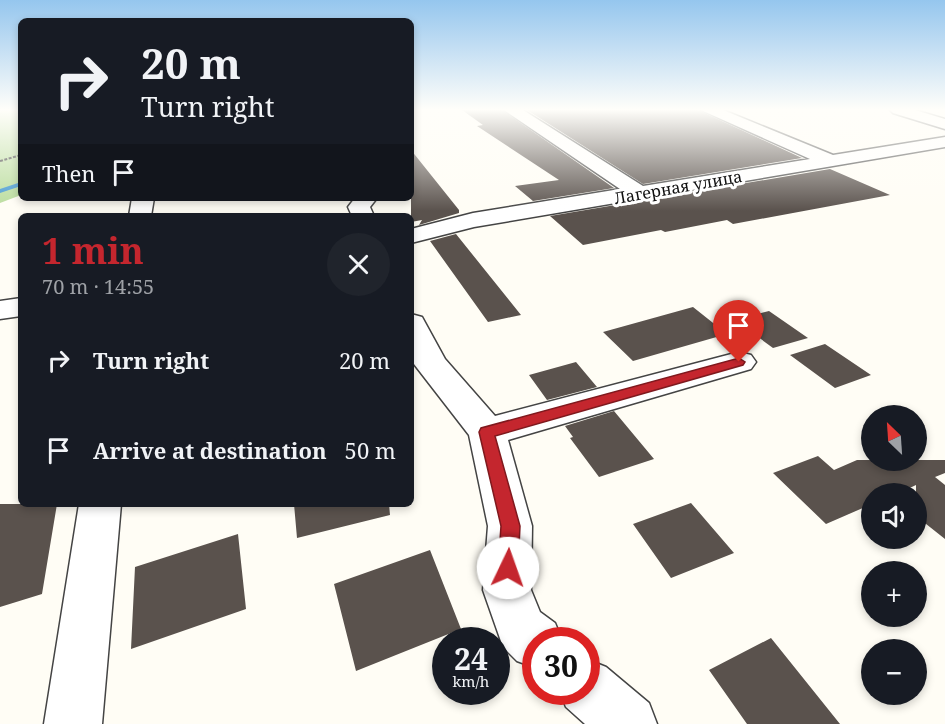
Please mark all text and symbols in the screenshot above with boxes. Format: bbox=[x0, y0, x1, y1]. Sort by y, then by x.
text: 20 m bbox=[141, 34, 241, 91]
icon: right bbox=[42, 42, 120, 120]
text: Turn right bbox=[141, 88, 274, 125]
icon: arrive bbox=[107, 156, 140, 189]
text: Then bbox=[42, 158, 95, 188]
street label: Лагерная улица bbox=[612, 165, 744, 209]
text: 1 min bbox=[42, 226, 144, 275]
button: close bbox=[327, 233, 390, 296]
text: 70 m · 14:55 bbox=[42, 273, 154, 300]
pin bbox=[713, 300, 764, 362]
icon: arrive bbox=[722, 309, 755, 342]
icon: right bbox=[42, 344, 75, 377]
text: Turn right bbox=[93, 345, 209, 375]
text: 20 m bbox=[339, 345, 390, 375]
north arrow bbox=[861, 405, 927, 471]
map controls bbox=[861, 405, 927, 705]
icon: arrive bbox=[42, 434, 75, 467]
text: Arrive at destination bbox=[93, 435, 327, 465]
text: 50 m bbox=[345, 435, 396, 465]
button: sound bbox=[861, 483, 927, 549]
position arrow bbox=[476, 536, 540, 600]
button: + bbox=[861, 561, 927, 627]
speed limit sign: 30 bbox=[522, 627, 600, 705]
text: 24 bbox=[454, 638, 488, 679]
button: − bbox=[861, 639, 927, 705]
text: km/h bbox=[453, 671, 489, 691]

